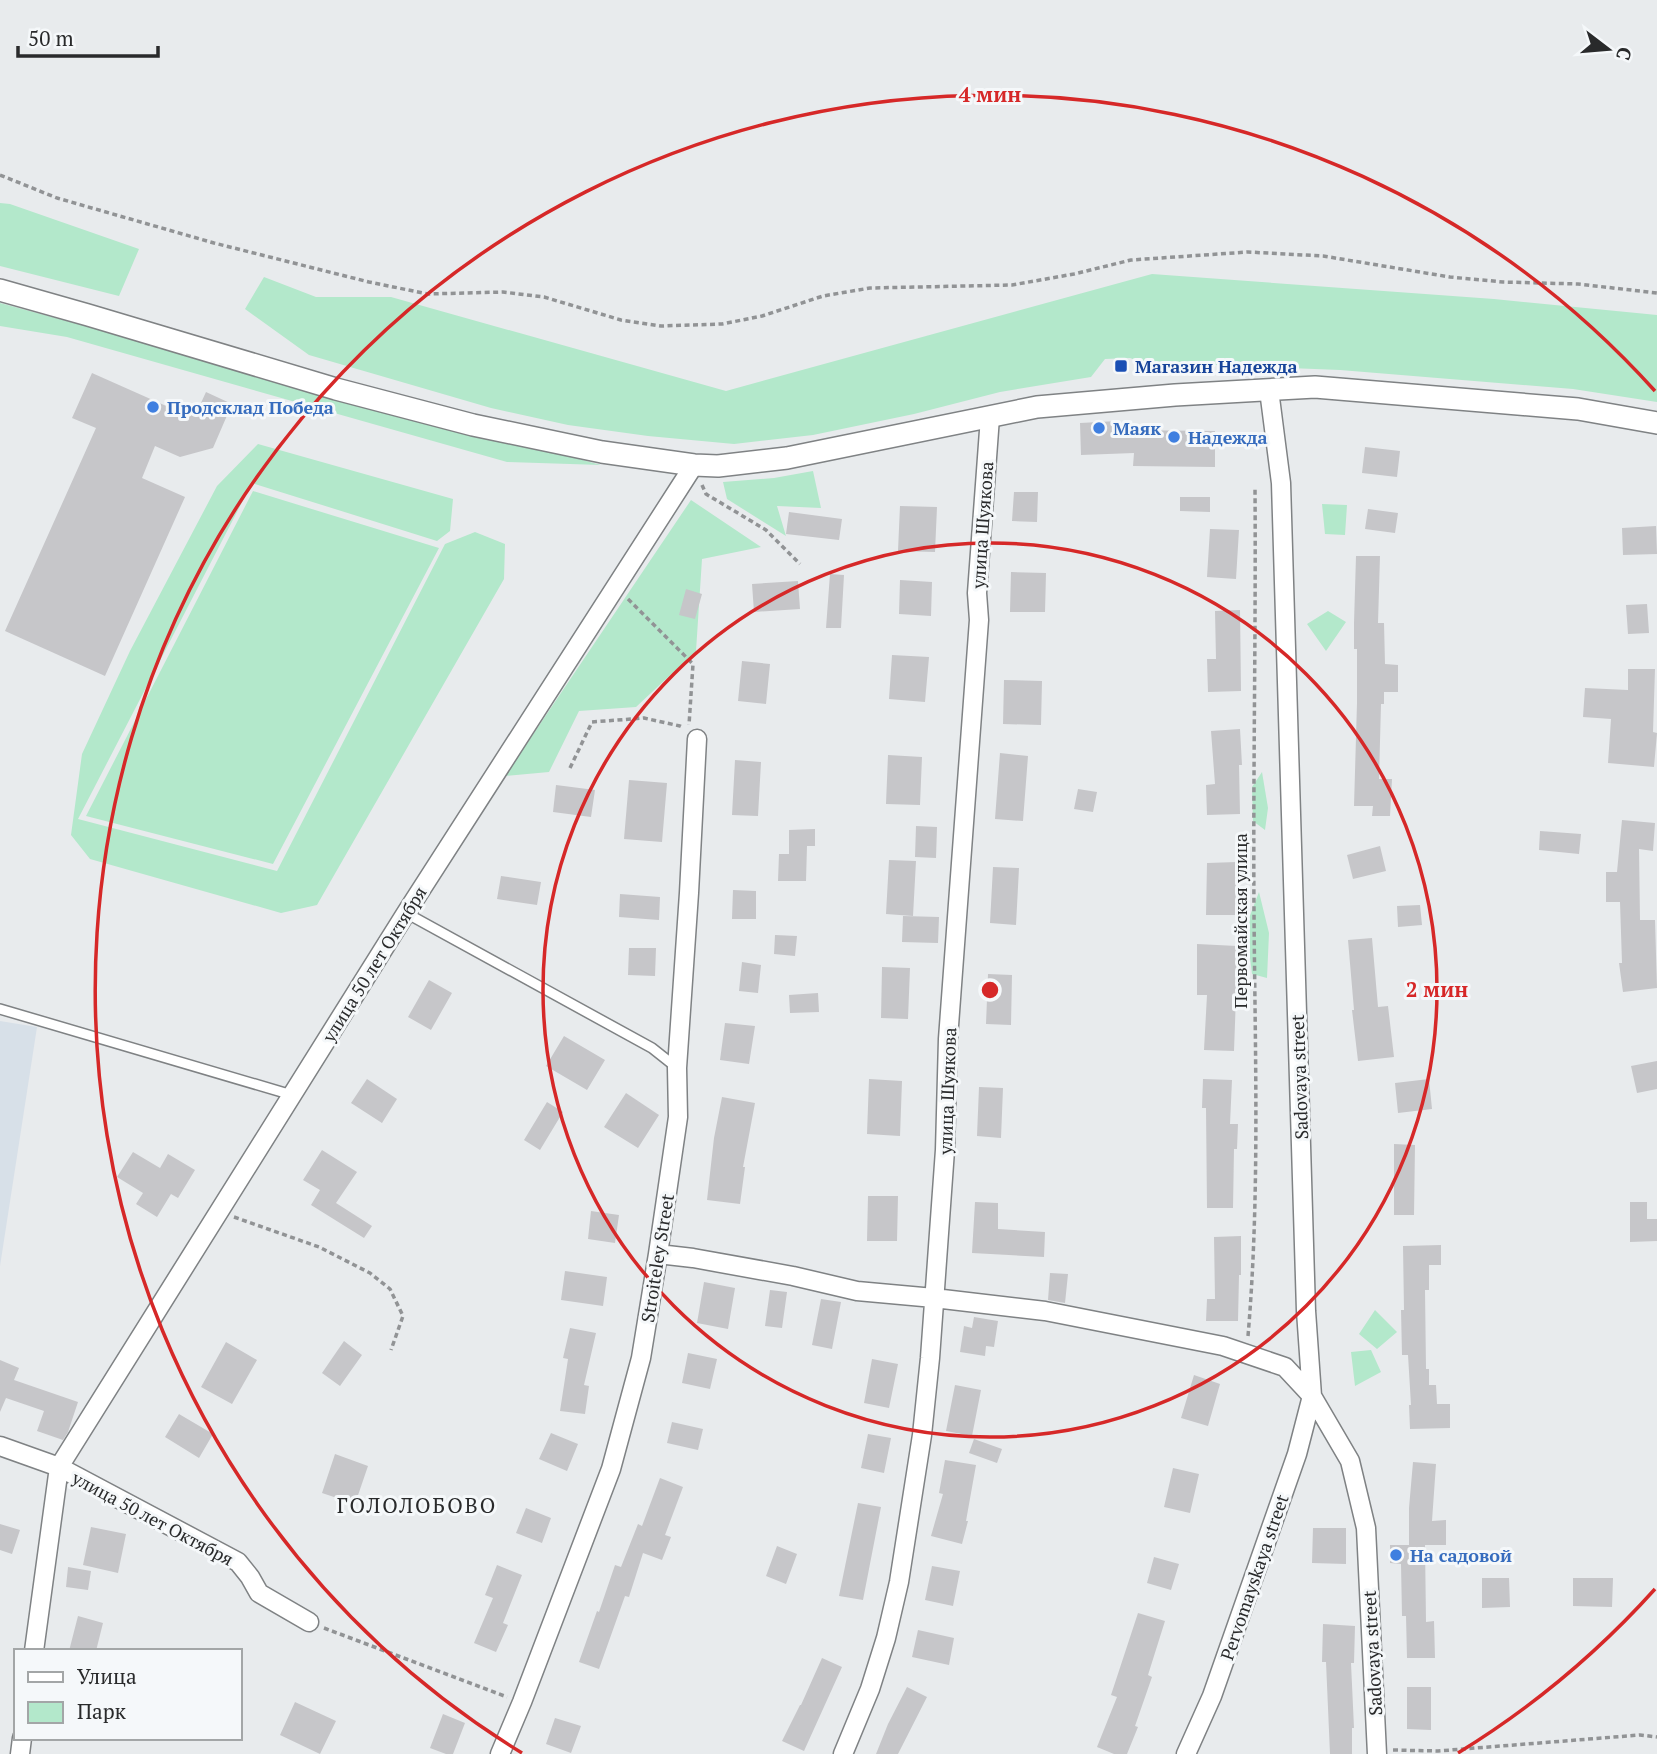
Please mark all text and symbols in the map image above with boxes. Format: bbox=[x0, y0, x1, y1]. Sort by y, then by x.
scale bar bbox=[18, 14, 158, 58]
north arrow bbox=[1573, 14, 1643, 84]
text: 50 m bbox=[28, 24, 74, 52]
text: С bbox=[1611, 44, 1639, 63]
text: 4 мин bbox=[959, 80, 1021, 108]
place label: Магазин Надежда bbox=[1135, 354, 1298, 378]
marker: Магазин Надежда bbox=[1113, 358, 1129, 374]
place label: Продсклад Победа bbox=[167, 395, 334, 419]
marker: Продсклад Победа bbox=[145, 399, 161, 415]
place label: Маяк bbox=[1113, 416, 1161, 440]
marker: Маяк bbox=[1091, 420, 1107, 436]
place label: Надежда bbox=[1188, 425, 1268, 449]
marker: Надежда bbox=[1166, 429, 1182, 445]
street label: улица Шуякова bbox=[966, 461, 998, 590]
street label: Первомайская улица bbox=[1228, 833, 1252, 1009]
street label: улица 50 лет Октября bbox=[316, 882, 432, 1047]
text: 2 мин bbox=[1406, 975, 1468, 1003]
centre of rings bbox=[978, 978, 1002, 1002]
street label: Sadovaya street bbox=[1285, 1014, 1313, 1140]
street label: улица Шуякова bbox=[933, 1027, 961, 1156]
street label: Stroiteley Street bbox=[635, 1192, 679, 1324]
street label: улица 50 лет Октября bbox=[67, 1465, 238, 1571]
district label: ГОЛОЛОБОВО bbox=[337, 1491, 497, 1519]
street label: Pervomayskaya street bbox=[1214, 1491, 1294, 1663]
place label: На садовой bbox=[1410, 1543, 1512, 1567]
marker: На садовой bbox=[1388, 1547, 1404, 1563]
street label: Sadovaya street bbox=[1357, 1589, 1387, 1716]
legend bbox=[14, 1649, 242, 1740]
text: Улица bbox=[77, 1662, 137, 1690]
text: Парк bbox=[77, 1697, 127, 1725]

